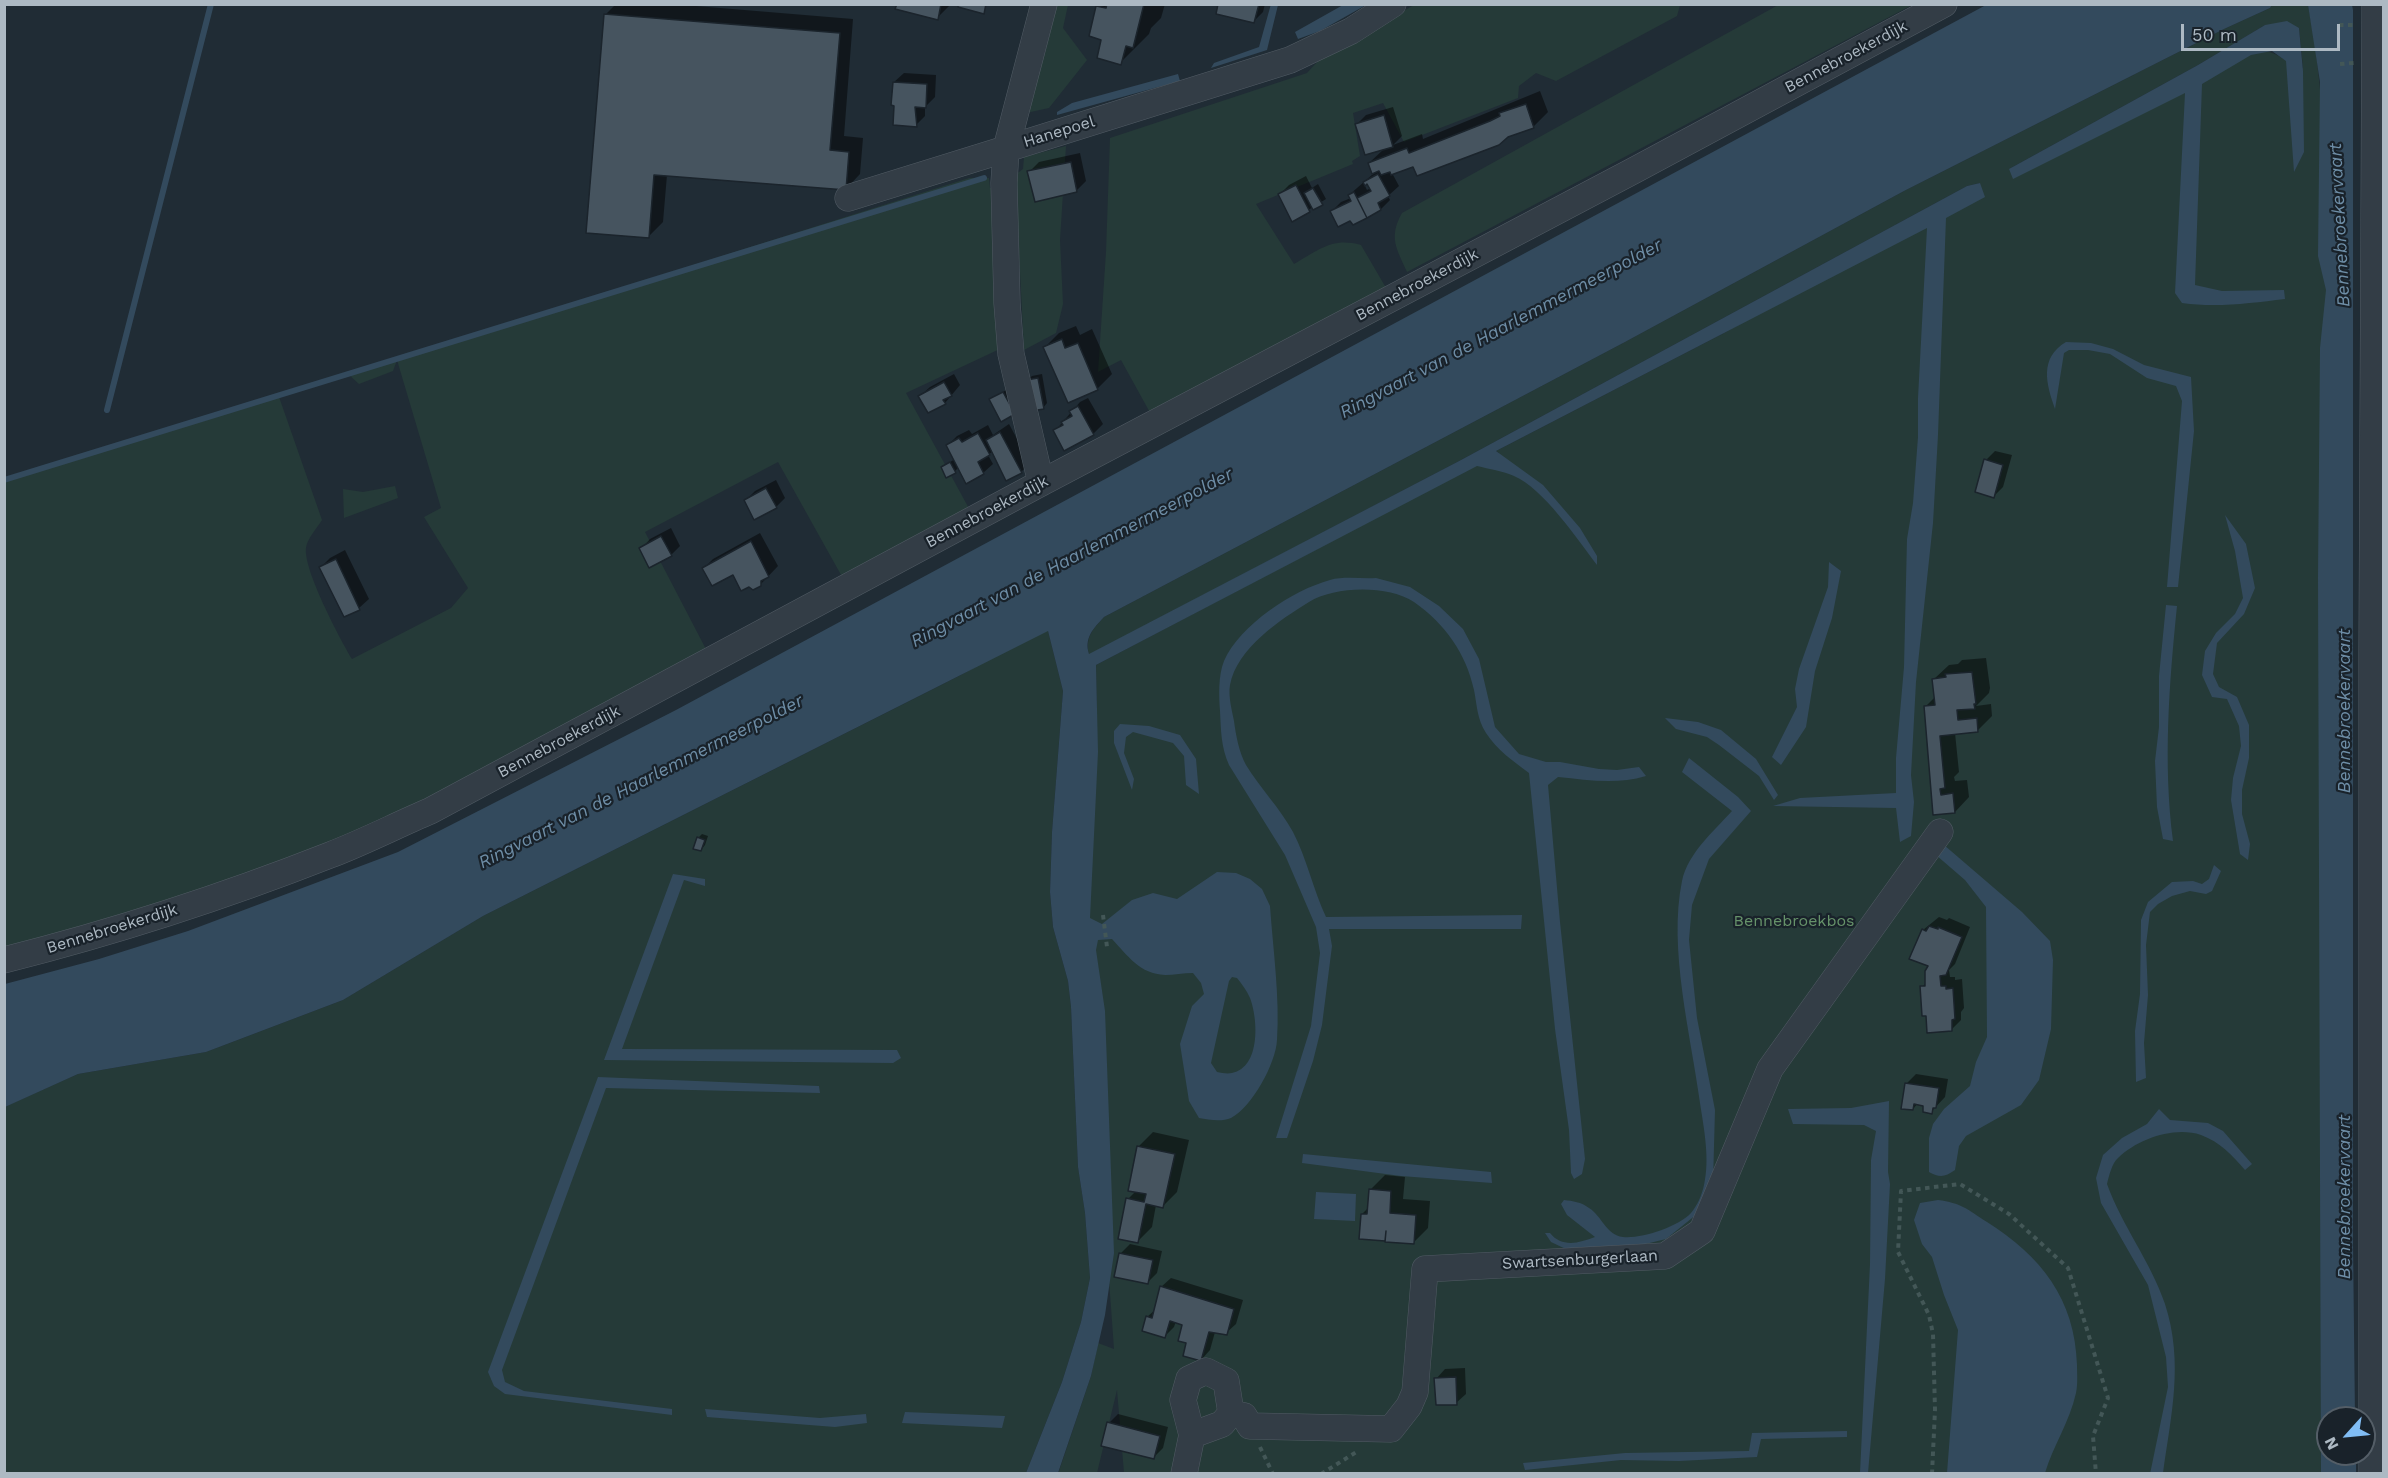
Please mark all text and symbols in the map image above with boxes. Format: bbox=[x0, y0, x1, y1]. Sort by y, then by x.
scale bar bbox=[2184, 12, 2343, 50]
street label: Bennebroekerdijk bbox=[1782, 17, 1910, 97]
text: 50 m bbox=[2192, 24, 2237, 45]
street label: Hanepoel bbox=[1021, 112, 1097, 152]
water label: Bennebroekervaart bbox=[2325, 142, 2355, 308]
water label: Ringvaart van de Haarlemmermeerpolder bbox=[1336, 235, 1666, 423]
street label: Bennebroekerdijk bbox=[1353, 245, 1481, 325]
water label: Ringvaart van de Haarlemmermeerpolder bbox=[907, 464, 1237, 652]
street label: Bennebroekerdijk bbox=[923, 472, 1051, 552]
water label: Bennebroekervaart bbox=[2334, 629, 2356, 793]
water label: Ringvaart van de Haarlemmermeerpolder bbox=[475, 690, 807, 874]
street label: Bennebroekerdijk bbox=[495, 702, 623, 782]
street label: Bennebroekerdijk bbox=[44, 900, 180, 958]
park label: Bennebroekbos bbox=[1734, 911, 1854, 931]
water label: Bennebroekervaart bbox=[2334, 1115, 2356, 1279]
street label: Swartsenburgerlaan bbox=[1502, 1246, 1658, 1274]
north arrow bbox=[2316, 1406, 2376, 1466]
text: N bbox=[2320, 1434, 2342, 1453]

